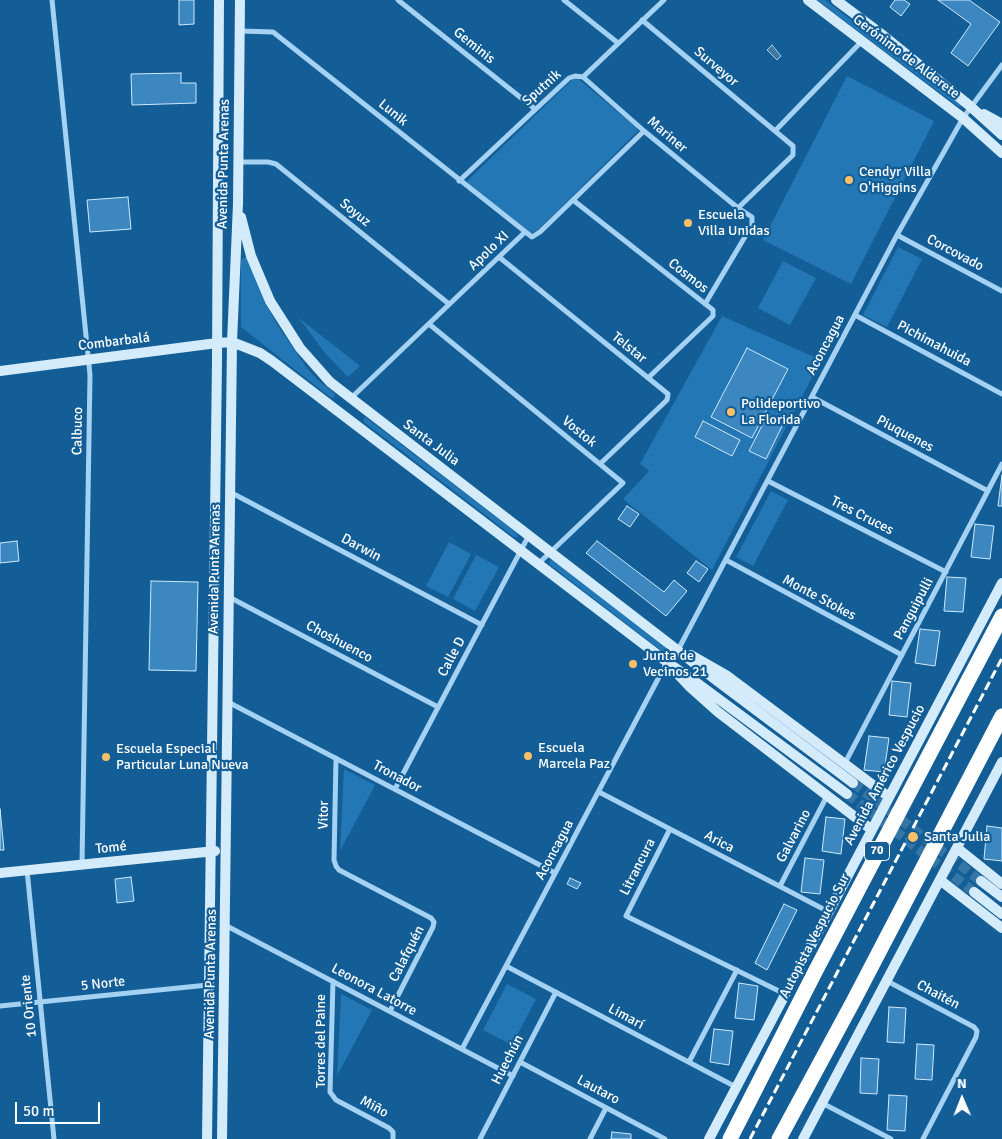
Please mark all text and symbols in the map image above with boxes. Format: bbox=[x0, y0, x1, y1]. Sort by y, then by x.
street label: Gerónimo de Alderete bbox=[849, 11, 963, 103]
street label: Geminis bbox=[450, 24, 498, 68]
street label: Surveyor bbox=[690, 44, 742, 90]
street label: Sputnik bbox=[519, 66, 565, 110]
street label: Lunik bbox=[375, 96, 411, 130]
street label: Avenida Punta Arenas bbox=[214, 99, 234, 229]
street label: Mariner bbox=[643, 113, 691, 157]
place label: Cendyr Villa O'Higgins bbox=[859, 164, 931, 196]
marker: Cendyr Villa O'Higgins bbox=[843, 174, 855, 186]
street label: Soyuz bbox=[336, 195, 374, 231]
place label: Escuela Villa Unidas bbox=[698, 207, 770, 240]
marker: Escuela Villa Unidas bbox=[682, 217, 694, 229]
street label: Apolo XI bbox=[465, 228, 513, 274]
street label: Corcovado bbox=[924, 231, 986, 275]
street label: Cosmos bbox=[665, 255, 711, 297]
street label: Aconcagua bbox=[803, 312, 849, 378]
street label: Pichimahuida bbox=[894, 317, 974, 371]
street label: Combarbalá bbox=[77, 329, 151, 355]
street label: Telstar bbox=[608, 329, 650, 367]
place label: Polideportivo La Florida bbox=[741, 396, 820, 428]
marker: Polideportivo La Florida bbox=[725, 406, 737, 418]
street label: Calbuco bbox=[69, 407, 87, 455]
street label: Piuquenes bbox=[874, 412, 936, 456]
street label: Vostok bbox=[558, 413, 600, 451]
street label: Santa Julia bbox=[399, 416, 463, 470]
street label: Tres Cruces bbox=[828, 493, 896, 539]
street label: Avenida Punta Arenas bbox=[205, 504, 225, 634]
street label: Darwin bbox=[338, 530, 384, 566]
street label: Monte Stokes bbox=[779, 572, 859, 624]
street label: Panguipulli bbox=[891, 575, 937, 643]
street label: Choshuenco bbox=[303, 617, 375, 667]
street label: Calle D bbox=[435, 634, 469, 680]
place label: Junta de Vecinos 21 bbox=[643, 648, 707, 680]
marker: Junta de Vecinos 21 bbox=[627, 658, 639, 670]
street label: Avenida Américo Vespucio bbox=[841, 702, 929, 848]
place label: Escuela Marcela Paz bbox=[538, 740, 610, 772]
place label: Escuela Especial Particular Luna Nueva bbox=[116, 741, 249, 774]
marker: Escuela Marcela Paz bbox=[522, 750, 534, 762]
marker: Escuela Especial Particular Luna Nueva bbox=[100, 751, 112, 763]
street label: Tronador bbox=[370, 757, 424, 797]
street label: Vitor bbox=[315, 800, 333, 830]
street label: Galvarino bbox=[773, 807, 815, 865]
street label: Aconcagua bbox=[532, 817, 578, 883]
street label: Arica bbox=[701, 827, 737, 857]
place label: Santa Julia bbox=[924, 829, 990, 845]
marker: Santa Julia bbox=[906, 830, 920, 844]
street label: Litrancura bbox=[616, 836, 660, 898]
street label: Tomé bbox=[95, 838, 127, 858]
road number: 70 bbox=[864, 841, 890, 860]
street label: Autopista Vespucio Sur bbox=[776, 871, 854, 1001]
street label: Avenida Punta Arenas bbox=[201, 909, 221, 1039]
street label: Calafquén bbox=[386, 923, 428, 985]
street label: Leonora Latorre bbox=[328, 960, 420, 1020]
street label: 5 Norte bbox=[80, 973, 126, 995]
street label: 10 Oriente bbox=[17, 974, 41, 1038]
street label: Chaitén bbox=[914, 977, 962, 1013]
street label: Torres del Paine bbox=[313, 994, 329, 1088]
street label: Limarí bbox=[605, 1001, 647, 1033]
street label: Huechún bbox=[488, 1032, 528, 1088]
street label: Lautaro bbox=[574, 1072, 622, 1108]
north arrow bbox=[937, 1074, 987, 1124]
text: N bbox=[957, 1075, 967, 1092]
scale bar bbox=[18, 1092, 102, 1124]
street label: Miño bbox=[357, 1093, 391, 1121]
text: 50 m bbox=[23, 1102, 54, 1120]

